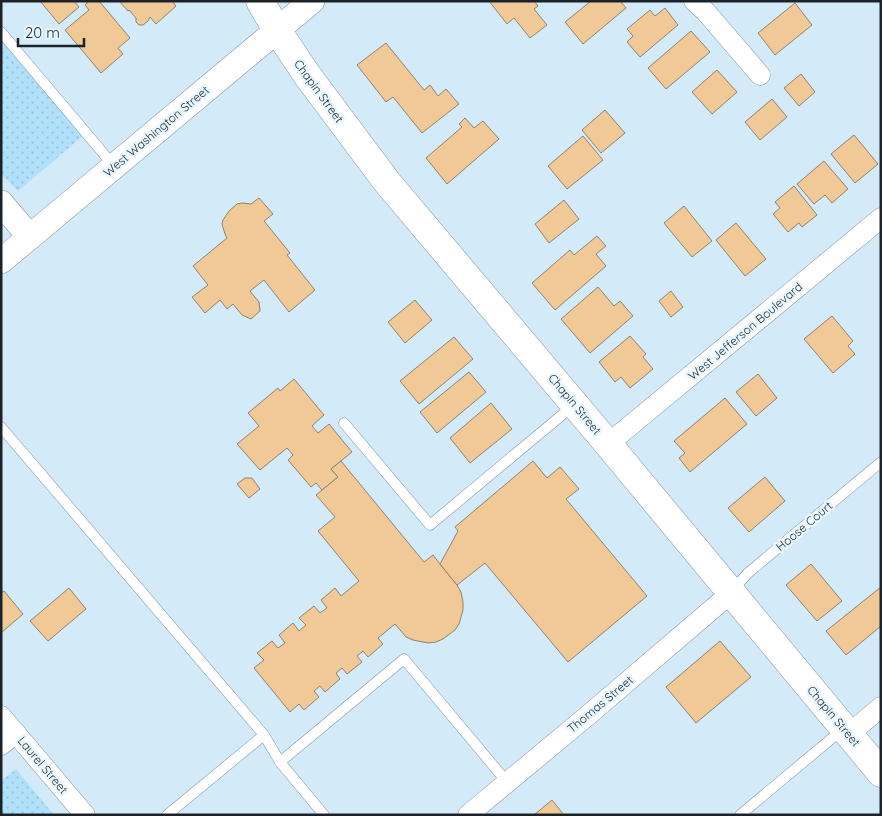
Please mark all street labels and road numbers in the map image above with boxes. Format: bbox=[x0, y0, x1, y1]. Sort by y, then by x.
street label: Chapin Street bbox=[291, 56, 347, 126]
street label: West Washington Street bbox=[100, 82, 212, 180]
street label: West Jefferson Boulevard bbox=[685, 279, 805, 383]
street label: Chapin Street bbox=[545, 371, 605, 437]
street label: Hoose Court bbox=[773, 498, 835, 554]
street label: Thomas Street bbox=[564, 672, 636, 736]
street label: Chapin Street bbox=[804, 683, 864, 749]
street label: Laurel Street bbox=[15, 733, 71, 797]

